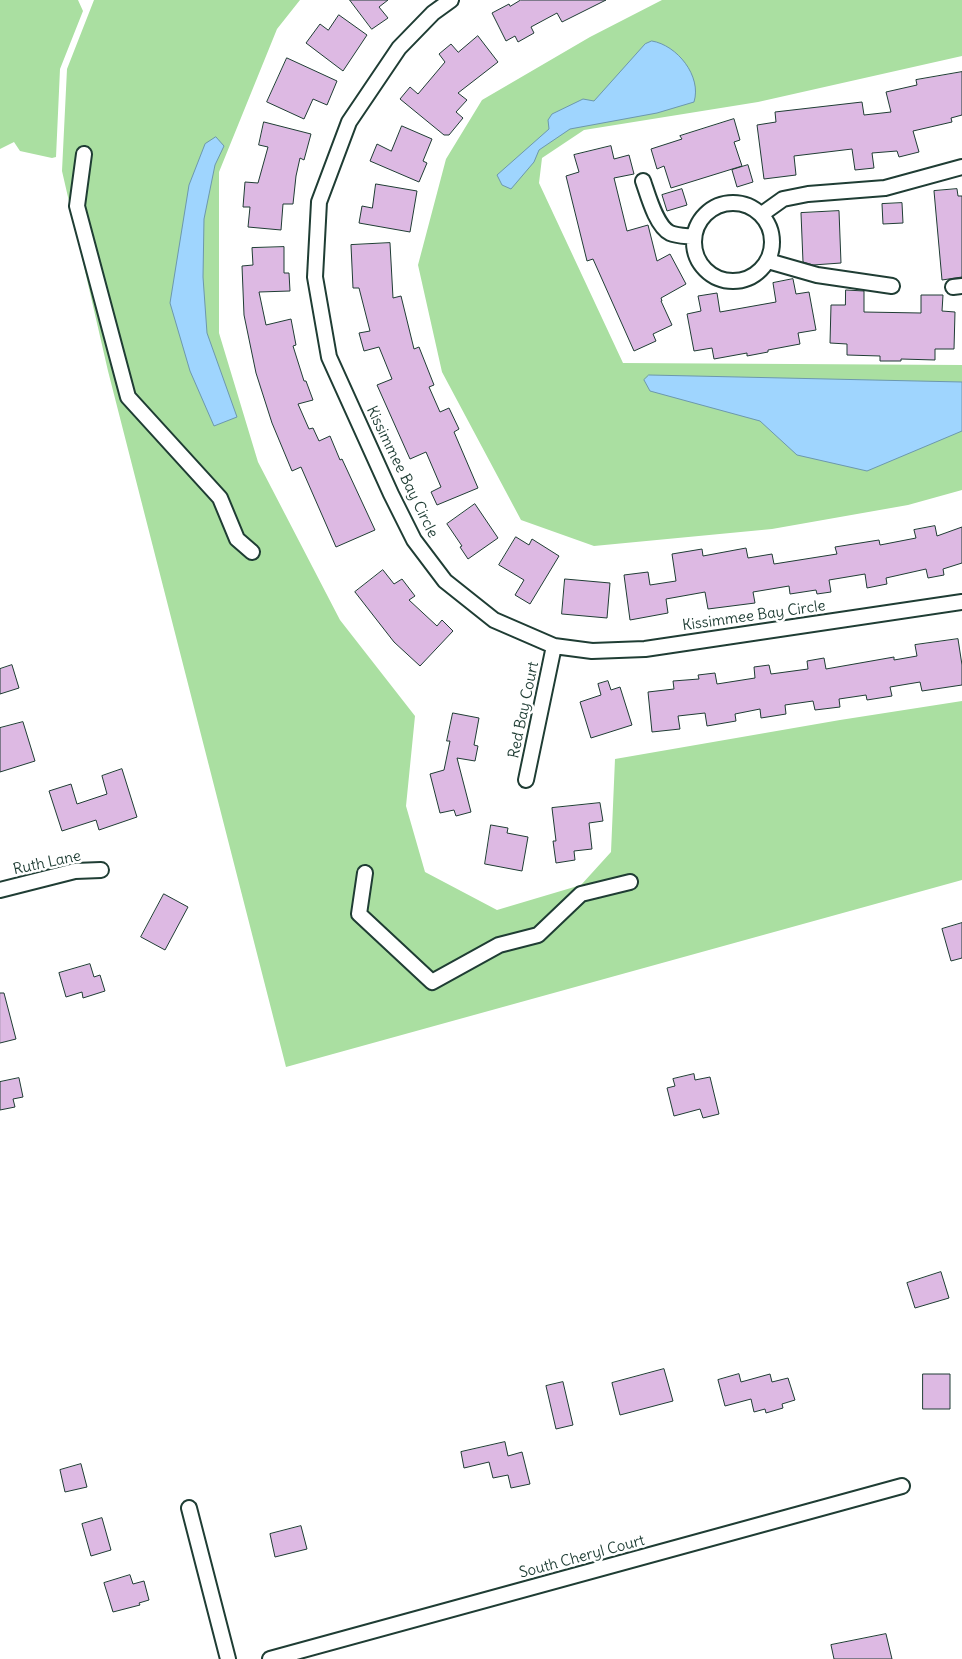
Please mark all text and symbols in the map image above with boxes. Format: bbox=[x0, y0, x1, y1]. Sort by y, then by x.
street label: Kissimmee Bay Circle bbox=[362, 403, 442, 541]
street label: Kissimmee Bay Circle bbox=[681, 597, 827, 635]
street label: Red Bay Court bbox=[505, 660, 543, 760]
street label: Ruth Lane bbox=[11, 847, 83, 879]
street label: South Cheryl Court bbox=[517, 1532, 647, 1582]

